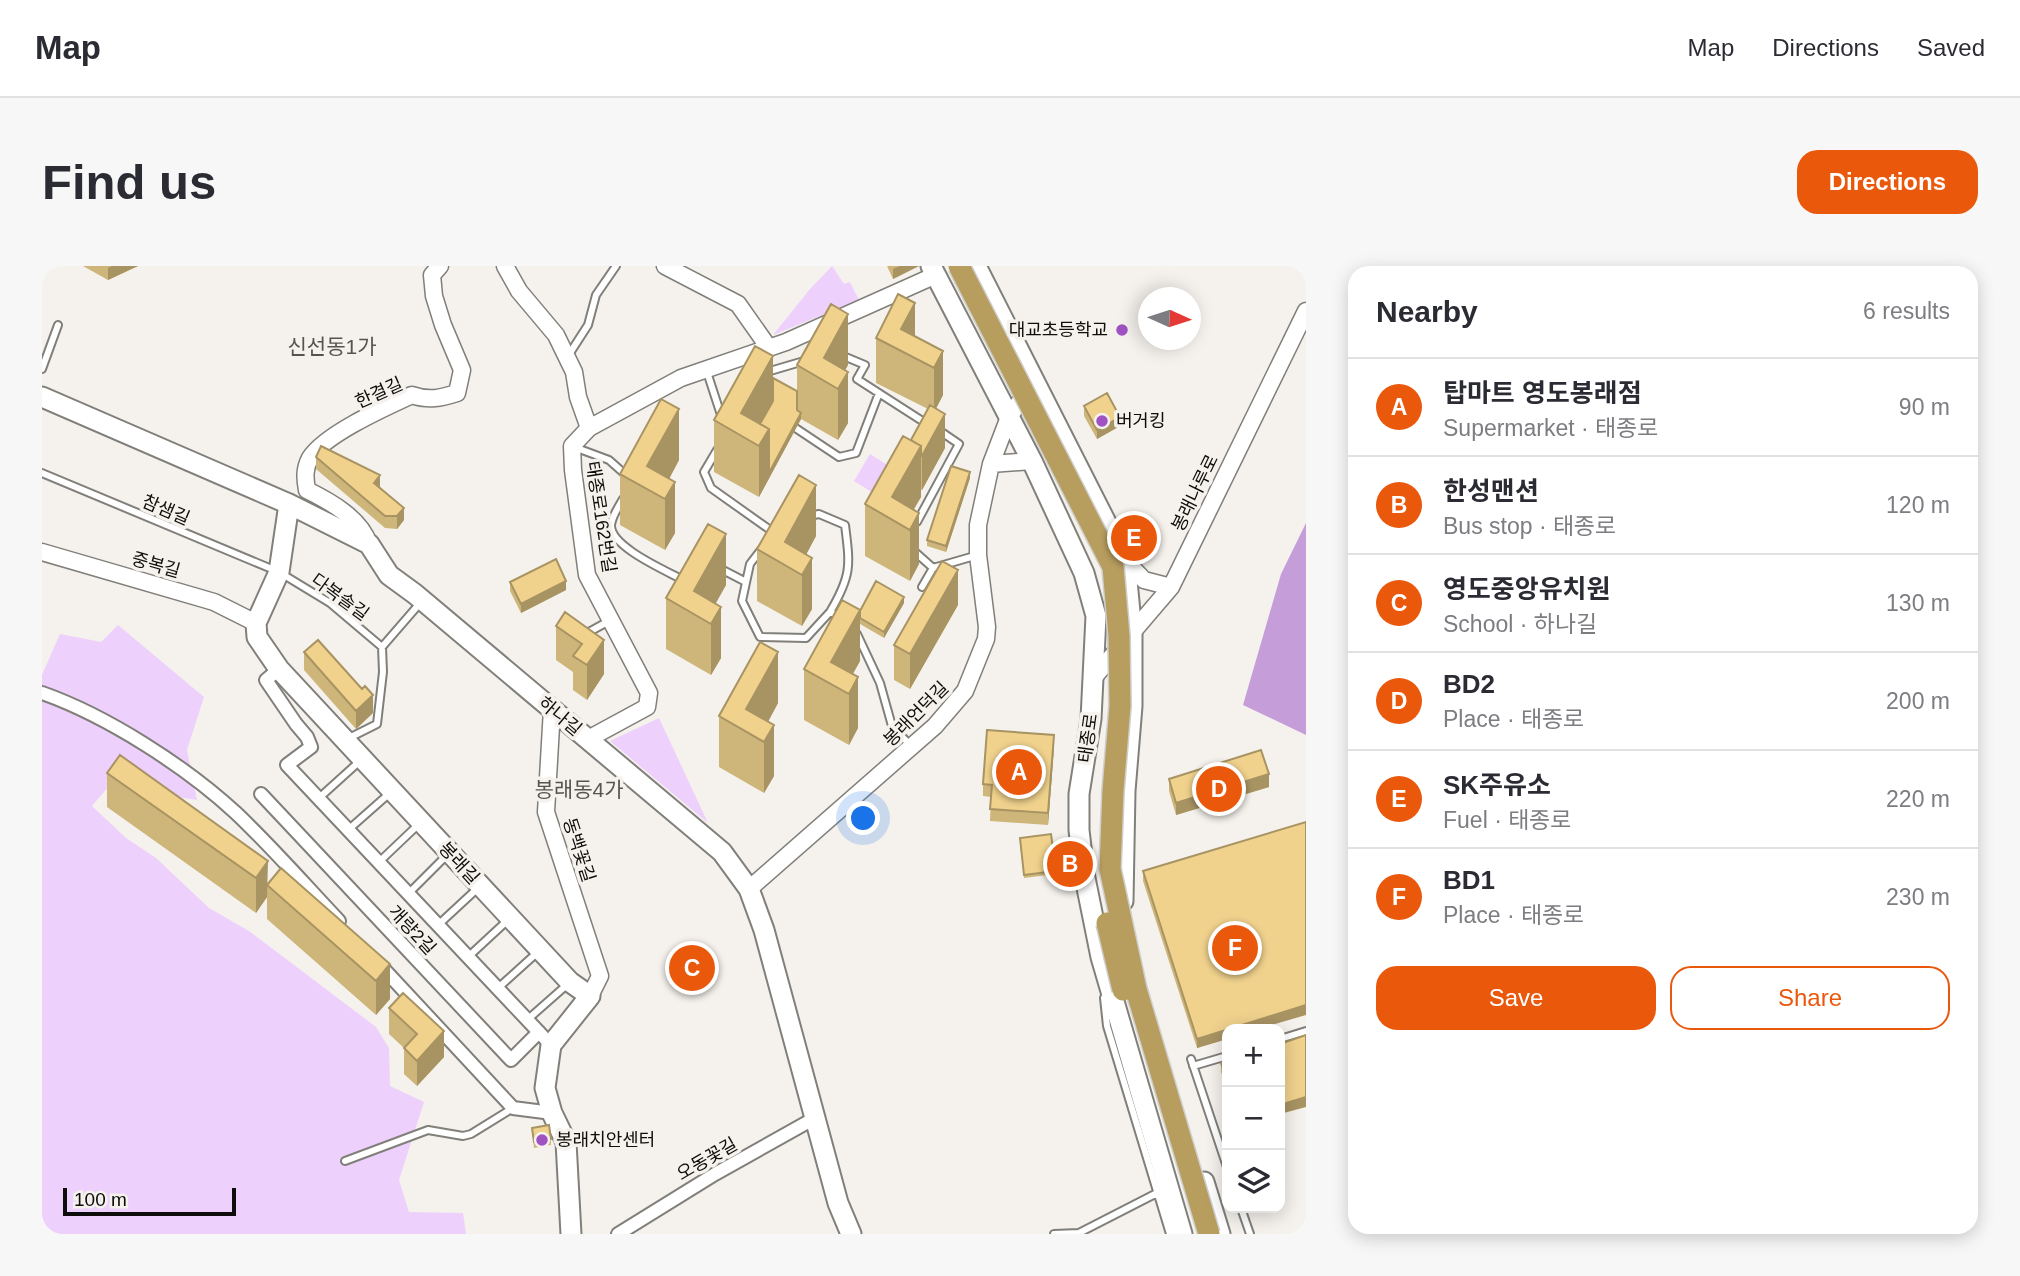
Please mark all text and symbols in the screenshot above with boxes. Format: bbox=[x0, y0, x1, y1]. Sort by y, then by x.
text: Map bbox=[35, 29, 101, 66]
text: Map bbox=[1688, 34, 1734, 61]
text: Directions bbox=[1772, 34, 1879, 61]
text: Saved bbox=[1917, 34, 1985, 61]
button: Directions bbox=[1797, 150, 1978, 214]
text: Find us bbox=[42, 155, 216, 209]
north arrow bbox=[1138, 287, 1201, 350]
text: Nearby bbox=[1376, 295, 1478, 328]
text: 6 results bbox=[1863, 298, 1950, 324]
place label: 대교초등학교 bbox=[1009, 320, 1108, 340]
marker: 대교초등학교 bbox=[1114, 322, 1130, 338]
district label: 신선동1가 bbox=[288, 335, 376, 358]
street label: 한결길 bbox=[352, 374, 406, 412]
text: 탑마트 영도봉래점 bbox=[1443, 378, 1642, 408]
text: A bbox=[1391, 394, 1407, 420]
text: 90 m bbox=[1899, 394, 1950, 420]
place label: 버거킹 bbox=[1116, 411, 1166, 431]
marker: 버거킹 bbox=[1094, 413, 1110, 429]
text: Supermarket · 태종로 bbox=[1443, 415, 1659, 441]
street label: 봉래나루로 bbox=[1168, 451, 1222, 535]
street label: 태종로162번길 bbox=[582, 460, 620, 574]
text: 한성맨션 bbox=[1443, 476, 1539, 506]
street label: 참샘길 bbox=[139, 491, 193, 529]
text: B bbox=[1391, 492, 1407, 518]
text: 120 m bbox=[1886, 492, 1950, 518]
pin: E bbox=[1111, 512, 1157, 564]
text: Bus stop · 태종로 bbox=[1443, 513, 1616, 539]
street label: 중복길 bbox=[129, 549, 183, 581]
street label: 다복솔길 bbox=[307, 569, 373, 625]
text: 영도중앙유치원 bbox=[1443, 574, 1610, 604]
text: C bbox=[1391, 590, 1407, 616]
text: 130 m bbox=[1886, 590, 1950, 616]
text: School · 하나길 bbox=[1443, 611, 1597, 637]
text: BD2 bbox=[1443, 669, 1495, 699]
street label: 봉래언덕길 bbox=[880, 678, 952, 750]
text: D bbox=[1391, 688, 1407, 714]
text: 200 m bbox=[1886, 688, 1950, 714]
street label: 하나길 bbox=[535, 692, 585, 740]
text: Place · 태종로 bbox=[1443, 706, 1584, 732]
street label: 태종로 bbox=[1075, 712, 1101, 764]
pin: A bbox=[996, 746, 1042, 798]
pin: D bbox=[1196, 763, 1242, 815]
text: SK주유소 bbox=[1443, 770, 1551, 800]
district label: 봉래동4가 bbox=[535, 778, 623, 801]
text: E bbox=[1391, 786, 1407, 812]
text: 220 m bbox=[1886, 786, 1950, 812]
your location bbox=[846, 801, 880, 835]
text: Fuel · 태종로 bbox=[1443, 807, 1572, 833]
street label: 동백꽃길 bbox=[559, 815, 599, 885]
street label: 봉래길 bbox=[435, 838, 483, 888]
pin: B bbox=[1047, 838, 1093, 890]
text: BD1 bbox=[1443, 865, 1495, 895]
text: F bbox=[1392, 884, 1406, 910]
text: 230 m bbox=[1886, 884, 1950, 910]
street label: 개량2길 bbox=[384, 901, 440, 959]
text: Place · 태종로 bbox=[1443, 902, 1584, 928]
pin: F bbox=[1212, 922, 1258, 974]
pin: C bbox=[669, 942, 715, 994]
button: Save bbox=[1376, 966, 1656, 1030]
button: Share bbox=[1670, 966, 1950, 1030]
map controls bbox=[1222, 1024, 1285, 1213]
button: + bbox=[1222, 1024, 1285, 1087]
button: − bbox=[1222, 1087, 1285, 1150]
place label: 봉래치안센터 bbox=[556, 1130, 655, 1150]
marker: 봉래치안센터 bbox=[534, 1132, 550, 1148]
street label: 오동꽃길 bbox=[673, 1134, 741, 1184]
button: layers bbox=[1222, 1150, 1285, 1213]
scale bar bbox=[63, 1185, 236, 1217]
text: 100 m bbox=[74, 1189, 127, 1210]

